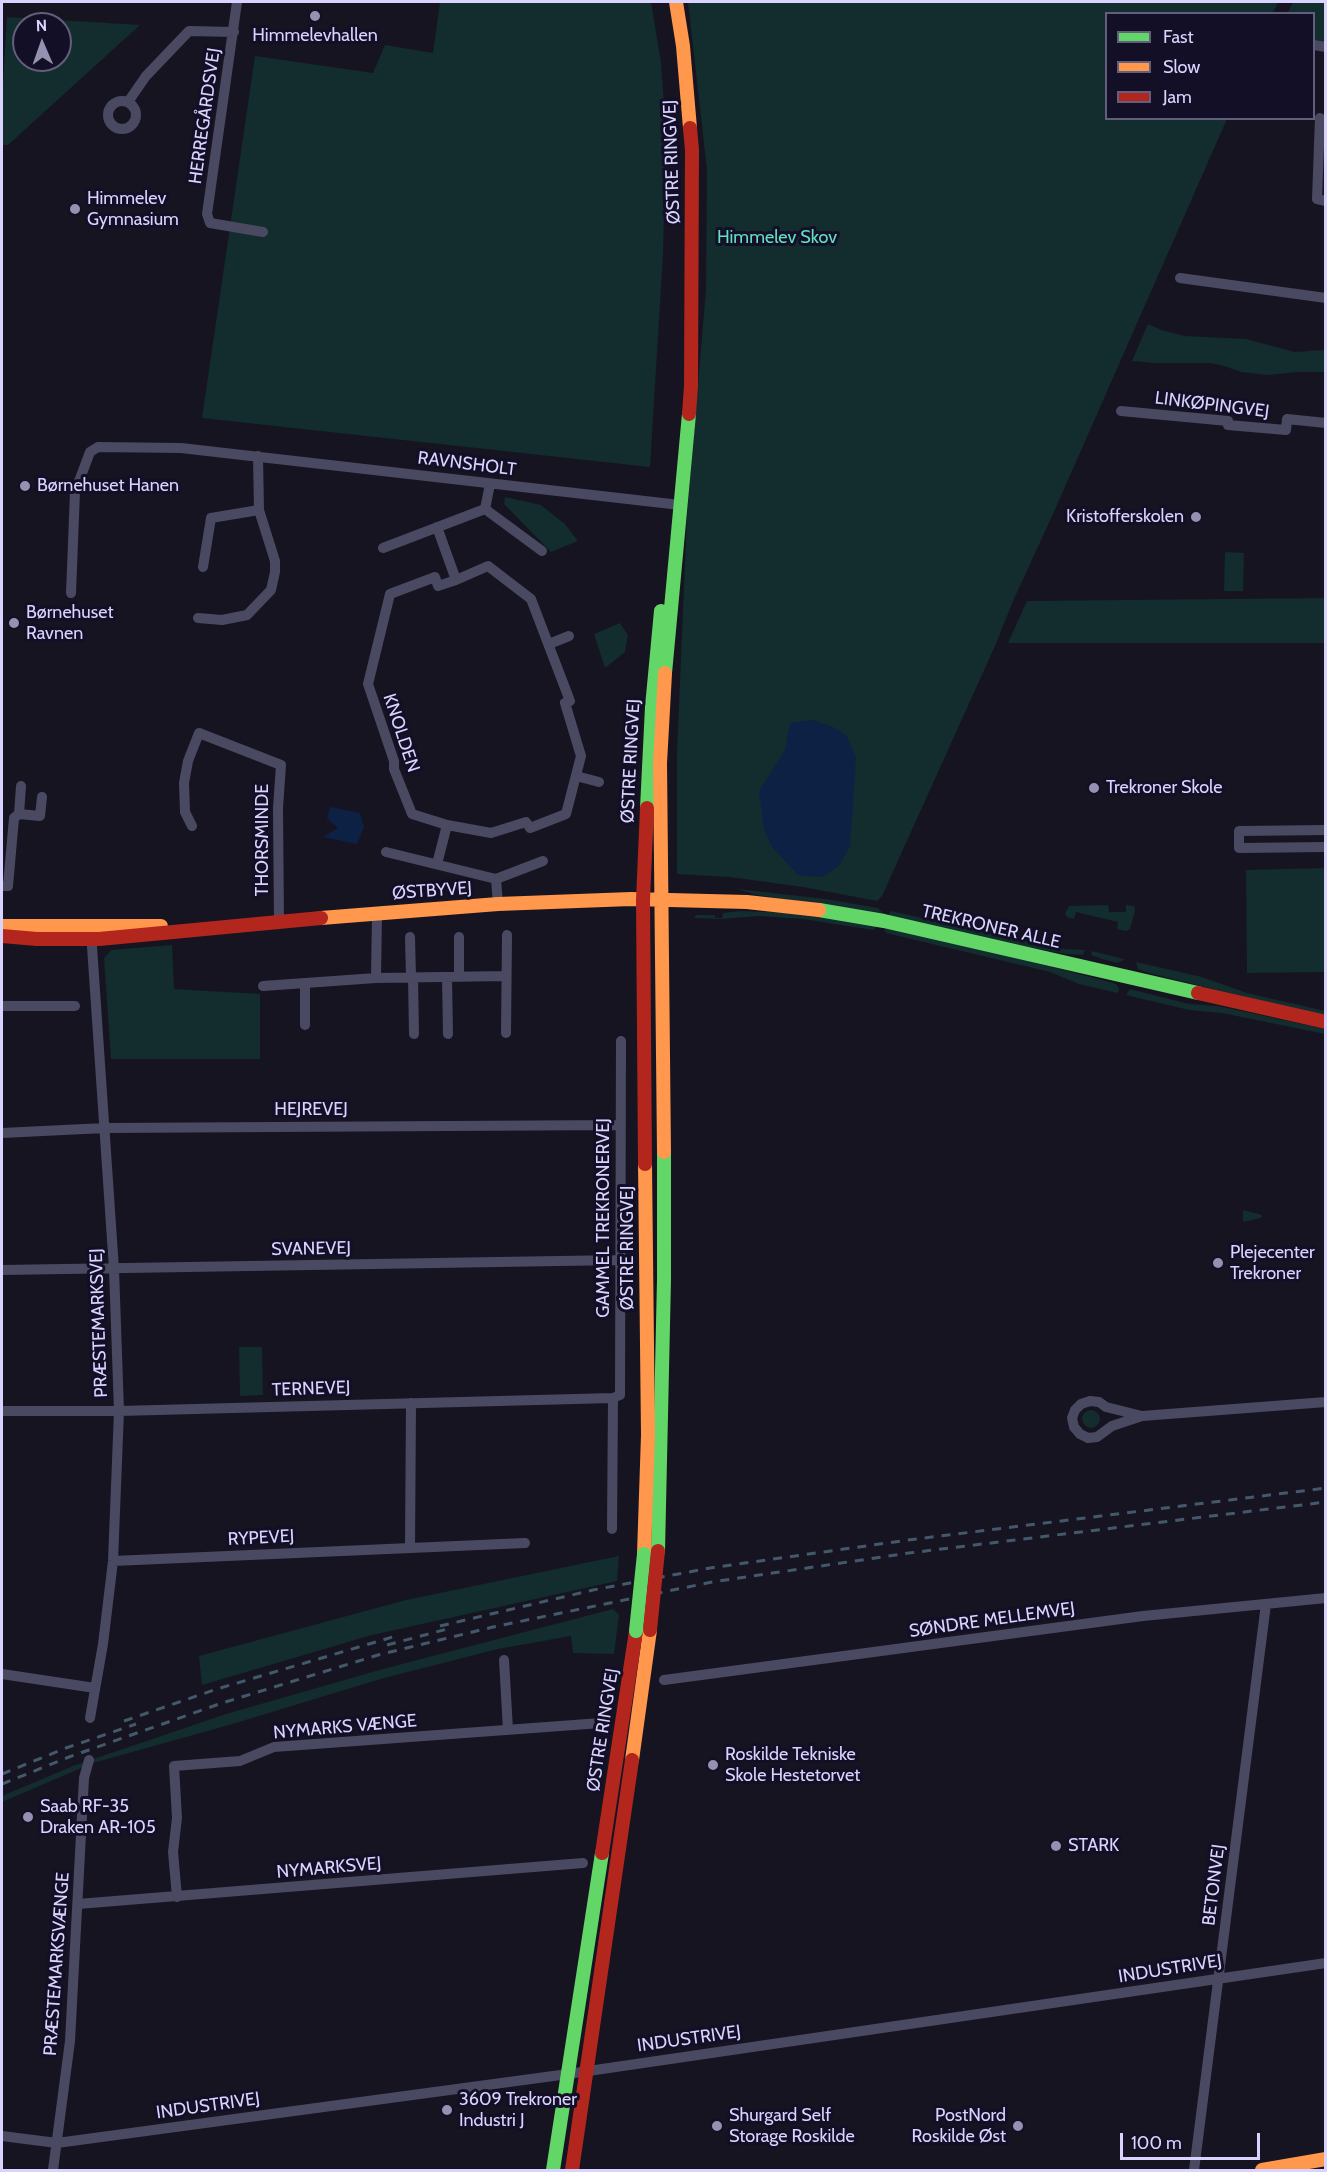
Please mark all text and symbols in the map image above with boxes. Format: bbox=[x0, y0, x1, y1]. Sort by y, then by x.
marker: Himmelevhallen bbox=[308, 9, 322, 23]
north arrow bbox=[12, 12, 72, 72]
legend bbox=[1105, 12, 1315, 120]
text: N bbox=[35, 16, 47, 35]
place label: Himmelevhallen bbox=[252, 25, 378, 47]
text: Fast bbox=[1163, 26, 1194, 48]
street label: HERREGÅRDSVEJ bbox=[185, 46, 225, 186]
text: Slow bbox=[1163, 56, 1200, 78]
text: Jam bbox=[1163, 86, 1192, 108]
street label: ØSTRE RINGVEJ bbox=[659, 99, 685, 225]
place label: Himmelev Gymnasium bbox=[87, 188, 179, 230]
marker: Himmelev Gymnasium bbox=[68, 202, 82, 216]
park label: Himmelev Skov bbox=[717, 227, 837, 249]
street label: LINKØPINGVEJ bbox=[1154, 387, 1270, 423]
street label: RAVNSHOLT bbox=[416, 447, 518, 481]
place label: Børnehuset Hanen bbox=[37, 475, 179, 497]
marker: Børnehuset Hanen bbox=[18, 479, 32, 493]
place label: Kristofferskolen bbox=[1066, 506, 1184, 528]
marker: Kristofferskolen bbox=[1189, 510, 1203, 524]
place label: Børnehuset Ravnen bbox=[26, 602, 114, 644]
marker: Børnehuset Ravnen bbox=[7, 616, 21, 630]
street label: KNOLDEN bbox=[378, 691, 424, 775]
street label: ØSTRE RINGVEJ bbox=[617, 698, 645, 824]
place label: Trekroner Skole bbox=[1106, 777, 1222, 799]
marker: Trekroner Skole bbox=[1087, 781, 1101, 795]
street label: THORSMINDE bbox=[252, 784, 274, 896]
street label: ØSTBYVEJ bbox=[391, 877, 473, 905]
street label: TREKRONER ALLE bbox=[919, 901, 1063, 953]
street label: HEJREVEJ bbox=[274, 1099, 348, 1121]
street label: GAMMEL TREKRONERVEJ bbox=[593, 1118, 615, 1318]
street label: ØSTRE RINGVEJ bbox=[617, 1186, 639, 1310]
street label: SVANEVEJ bbox=[271, 1238, 351, 1260]
place label: Plejecenter Trekroner bbox=[1230, 1242, 1315, 1284]
street label: PRÆSTEMARKSVEJ bbox=[86, 1248, 112, 1398]
marker: Plejecenter Trekroner bbox=[1211, 1256, 1225, 1270]
street label: TERNEVEJ bbox=[271, 1377, 351, 1401]
street label: RYPEVEJ bbox=[227, 1525, 295, 1551]
street label: SØNDRE MELLEMVEJ bbox=[908, 1598, 1076, 1642]
street label: ØSTRE RINGVEJ bbox=[583, 1667, 623, 1793]
street label: NYMARKS VÆNGE bbox=[272, 1710, 418, 1744]
place label: Roskilde Tekniske Skole Hestetorvet bbox=[725, 1744, 860, 1786]
marker: Roskilde Tekniske Skole Hestetorvet bbox=[706, 1758, 720, 1772]
place label: Saab RF-35 Draken AR-105 bbox=[40, 1796, 156, 1838]
marker: Saab RF-35 Draken AR-105 bbox=[21, 1810, 35, 1824]
place label: STARK bbox=[1068, 1835, 1119, 1857]
marker: STARK bbox=[1049, 1839, 1063, 1853]
street label: BETONVEJ bbox=[1198, 1843, 1230, 1927]
street label: NYMARKSVEJ bbox=[276, 1853, 382, 1883]
street label: PRÆSTEMARKSVÆNGE bbox=[40, 1871, 74, 2057]
street label: INDUSTRIVEJ bbox=[1117, 1950, 1223, 1988]
street label: INDUSTRIVEJ bbox=[636, 2021, 742, 2057]
street label: INDUSTRIVEJ bbox=[155, 2088, 261, 2124]
place label: 3609 Trekroner Industri J bbox=[459, 2089, 577, 2132]
marker: 3609 Trekroner Industri J bbox=[440, 2103, 454, 2117]
place label: Shurgard Self Storage Roskilde bbox=[729, 2105, 855, 2148]
place label: PostNord Roskilde Øst bbox=[912, 2105, 1006, 2148]
marker: Shurgard Self Storage Roskilde bbox=[710, 2119, 724, 2133]
marker: PostNord Roskilde Øst bbox=[1011, 2119, 1025, 2133]
scale bar bbox=[1123, 2121, 1262, 2159]
text: 100 m bbox=[1131, 2132, 1182, 2154]

